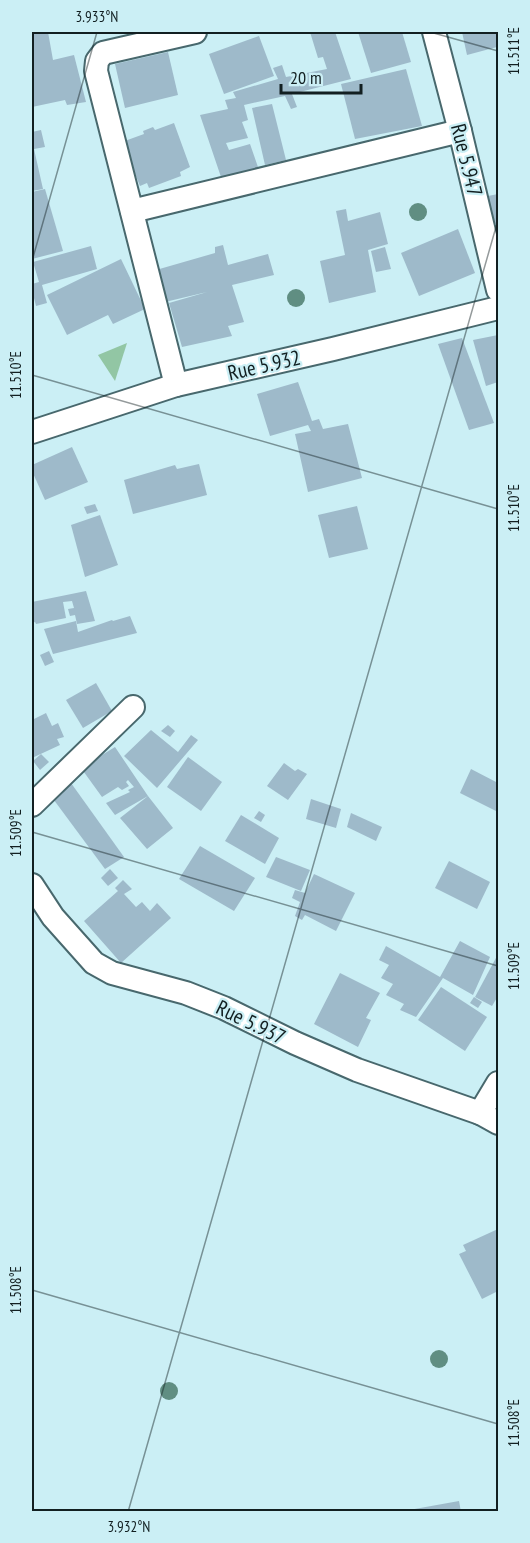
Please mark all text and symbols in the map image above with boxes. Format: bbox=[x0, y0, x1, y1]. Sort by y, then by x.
text: 3.933°N bbox=[76, 7, 118, 26]
text: 11.511°E bbox=[504, 27, 523, 75]
scale bar bbox=[281, 57, 360, 95]
text: 20 m bbox=[290, 66, 322, 89]
street label: Rue 5.947 bbox=[445, 121, 489, 199]
street label: Rue 5.932 bbox=[225, 344, 303, 386]
text: 11.510°E bbox=[6, 351, 25, 399]
text: 11.510°E bbox=[504, 484, 523, 532]
text: 11.509°E bbox=[6, 809, 25, 857]
text: 11.509°E bbox=[504, 942, 523, 990]
street label: Rue 5.937 bbox=[212, 994, 290, 1050]
text: 11.508°E bbox=[6, 1266, 25, 1314]
text: 11.508°E bbox=[504, 1399, 523, 1447]
text: 3.932°N bbox=[108, 1517, 150, 1536]

